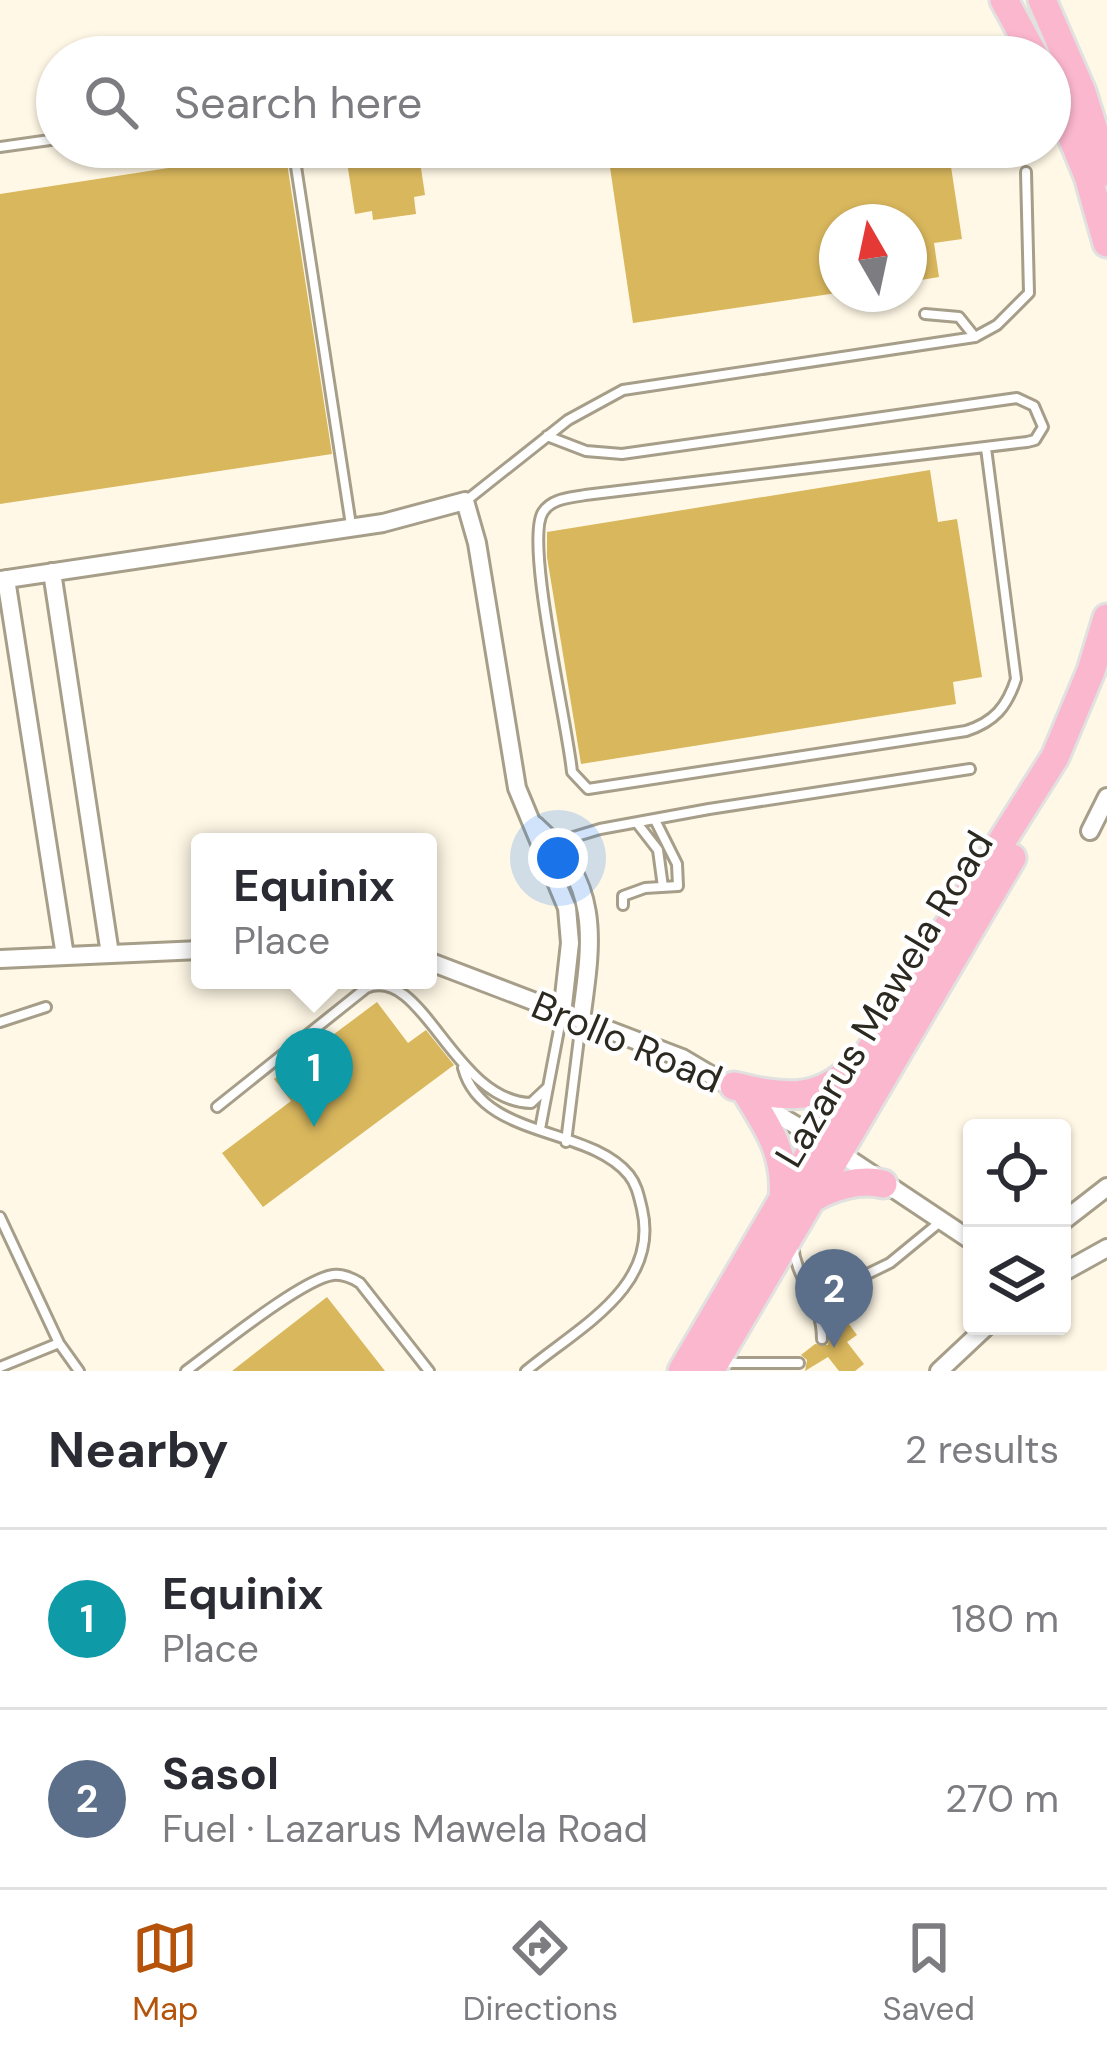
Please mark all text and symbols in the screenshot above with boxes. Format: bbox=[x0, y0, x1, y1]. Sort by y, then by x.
search box bbox=[36, 36, 1071, 168]
icon: search bbox=[78, 69, 144, 135]
text: Search here bbox=[174, 73, 422, 132]
north arrow bbox=[819, 204, 927, 312]
street label: Lazarus Mawela Road bbox=[763, 822, 1005, 1176]
your location bbox=[528, 828, 588, 888]
popup bbox=[191, 833, 437, 989]
text: Equinix bbox=[233, 856, 395, 915]
text: Place bbox=[233, 915, 330, 966]
street label: Brollo Road bbox=[524, 979, 730, 1105]
pin: 1 bbox=[275, 1028, 353, 1127]
map controls bbox=[963, 1119, 1071, 1335]
button: locate bbox=[963, 1119, 1071, 1227]
button: layers bbox=[963, 1227, 1071, 1335]
pin: 2 bbox=[795, 1249, 873, 1348]
text: Nearby bbox=[48, 1416, 229, 1483]
text: 2 results bbox=[905, 1424, 1059, 1475]
text: Equinix bbox=[162, 1564, 324, 1623]
text: 1 bbox=[80, 1593, 94, 1644]
text: 180 m bbox=[951, 1593, 1059, 1644]
text: Place bbox=[162, 1623, 259, 1674]
text: Sasol bbox=[162, 1744, 279, 1803]
text: 2 bbox=[76, 1773, 98, 1824]
text: 270 m bbox=[945, 1773, 1059, 1824]
text: Fuel · Lazarus Mawela Road bbox=[162, 1803, 648, 1854]
tab: Map bbox=[132, 1915, 199, 2030]
tab: Directions bbox=[463, 1915, 618, 2030]
tab: Saved bbox=[882, 1915, 975, 2030]

